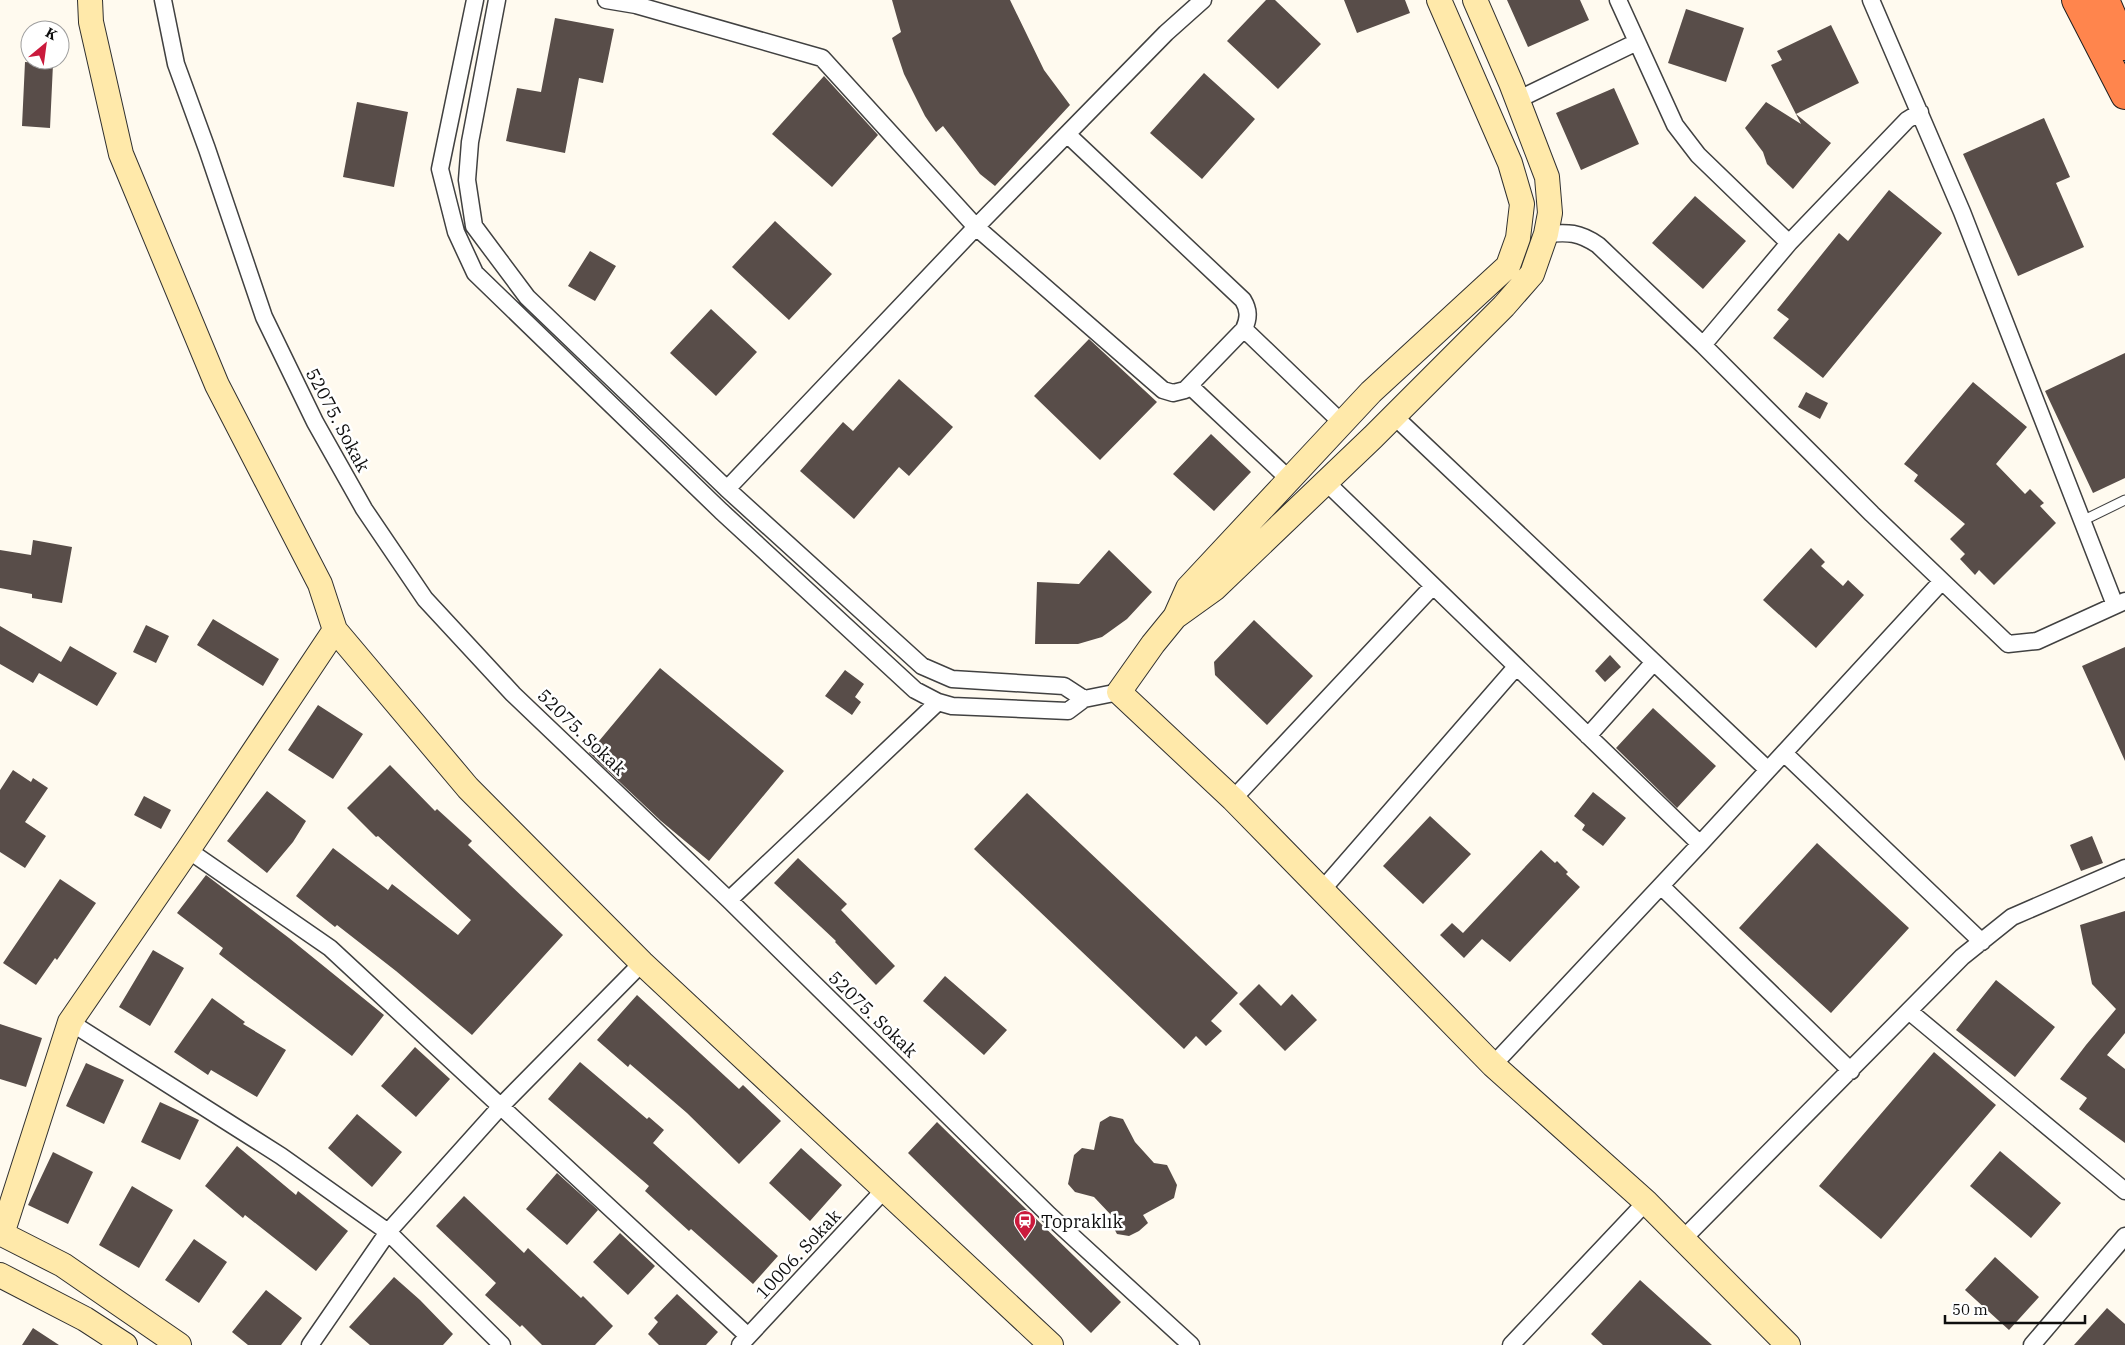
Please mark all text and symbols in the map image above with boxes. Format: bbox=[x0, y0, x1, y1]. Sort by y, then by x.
north arrow bbox=[20, 20, 70, 70]
text: K bbox=[42, 23, 61, 44]
street label: 52075. Sokak bbox=[301, 364, 375, 476]
street label: 52075. Sokak bbox=[533, 684, 632, 780]
street label: 52075. Sokak bbox=[824, 966, 923, 1062]
street label: 10006. Sokak bbox=[751, 1204, 846, 1304]
station icon: Topraklık bbox=[1013, 1209, 1037, 1240]
place label: Topraklık bbox=[1041, 1210, 1123, 1233]
scale bar bbox=[1945, 1292, 2085, 1324]
text: 50 m bbox=[1952, 1300, 1988, 1319]

